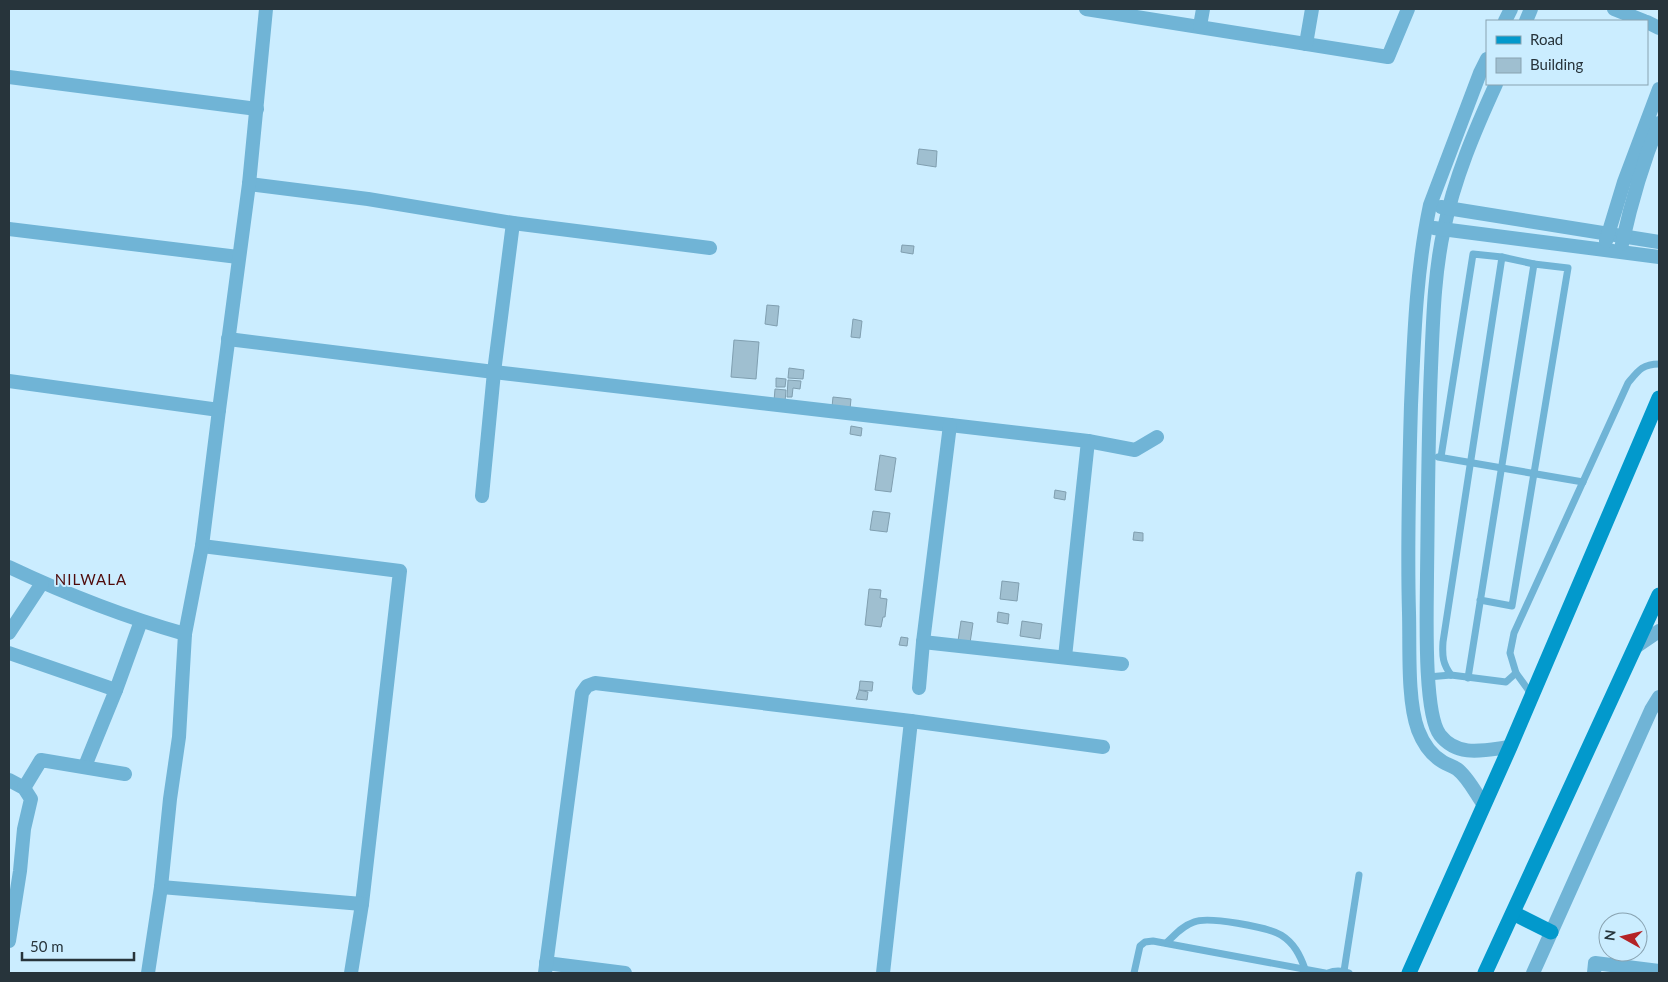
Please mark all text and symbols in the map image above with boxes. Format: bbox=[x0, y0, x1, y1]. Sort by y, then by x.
legend bbox=[1486, 20, 1648, 85]
text: Road bbox=[1530, 30, 1563, 48]
text: Building bbox=[1530, 55, 1583, 73]
district label: NILWALA bbox=[55, 570, 127, 588]
north arrow bbox=[1598, 912, 1648, 962]
text: N bbox=[1600, 929, 1619, 942]
scale bar bbox=[22, 930, 135, 962]
text: 50 m bbox=[30, 937, 64, 955]

